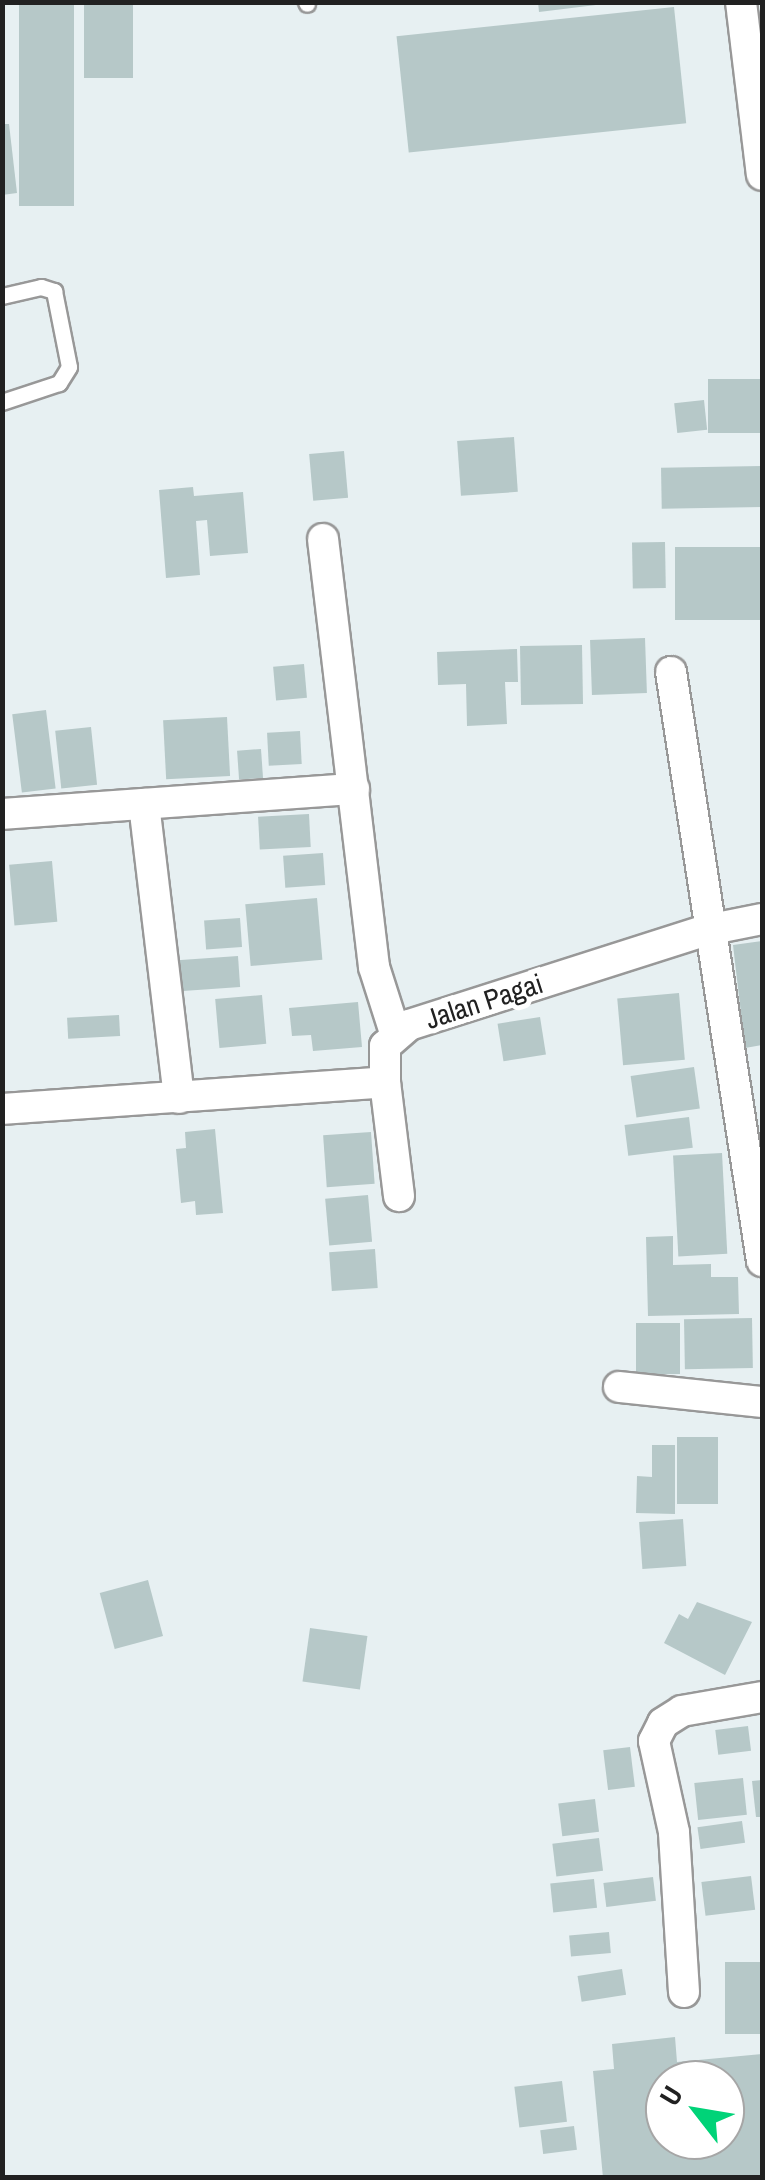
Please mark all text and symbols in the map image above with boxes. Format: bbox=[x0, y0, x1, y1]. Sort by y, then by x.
street label: Jalan Pagai bbox=[421, 966, 547, 1036]
north arrow bbox=[645, 2060, 745, 2160]
text: U bbox=[650, 2079, 692, 2112]

